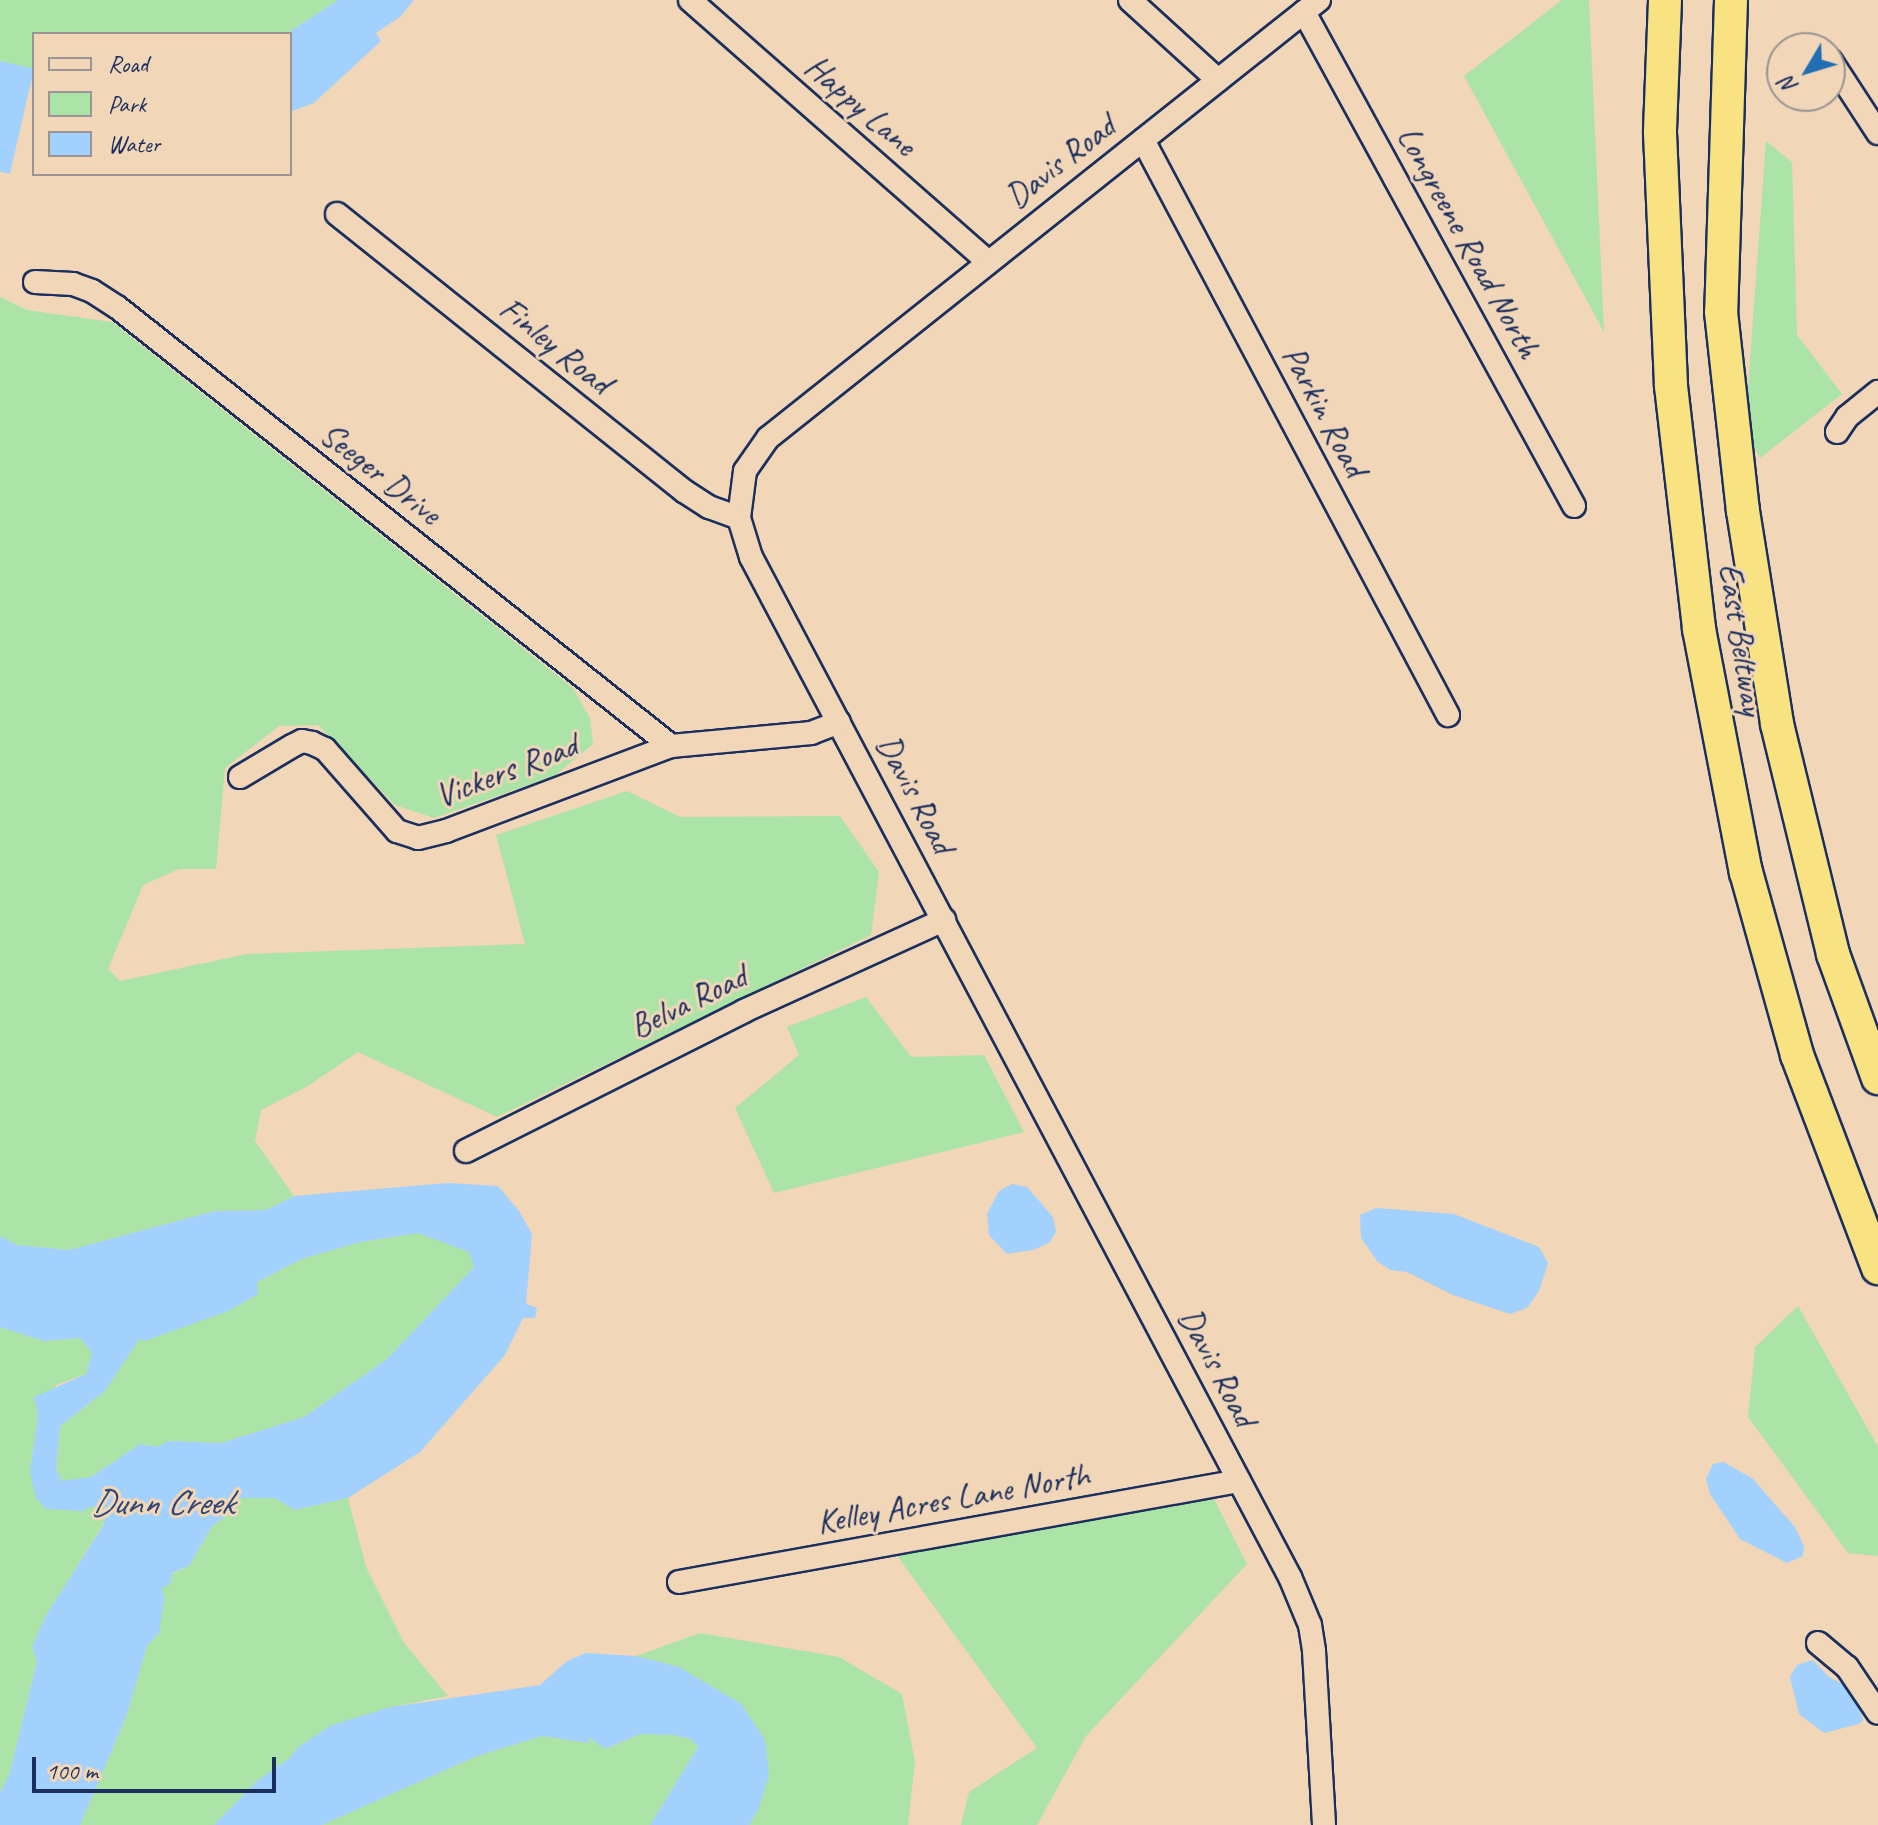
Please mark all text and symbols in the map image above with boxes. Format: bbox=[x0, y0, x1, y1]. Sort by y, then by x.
legend bbox=[32, 32, 292, 176]
north arrow bbox=[1766, 32, 1846, 112]
street label: Happy Lane bbox=[797, 45, 925, 165]
text: Road bbox=[108, 49, 148, 79]
text: N bbox=[1773, 72, 1804, 100]
text: Park bbox=[108, 89, 146, 119]
street label: Davis Road bbox=[997, 105, 1123, 217]
street label: Longreene Road North bbox=[1388, 119, 1550, 365]
text: Water bbox=[108, 129, 160, 159]
street label: Finley Road bbox=[492, 288, 620, 402]
street label: Parkin Road bbox=[1274, 339, 1376, 483]
street label: Seeger Drive bbox=[312, 413, 450, 533]
street label: East Beltway bbox=[1710, 560, 1774, 718]
street label: Vickers Road bbox=[430, 725, 582, 815]
street label: Davis Road bbox=[868, 728, 964, 860]
street label: Belva Road bbox=[623, 955, 753, 1047]
street label: Davis Road bbox=[1170, 1301, 1266, 1433]
street label: Kelley Acres Lane North bbox=[813, 1454, 1093, 1542]
water label: Dunn Creek bbox=[91, 1481, 233, 1525]
scale bar bbox=[36, 1741, 280, 1791]
text: 100 m bbox=[46, 1756, 98, 1786]

